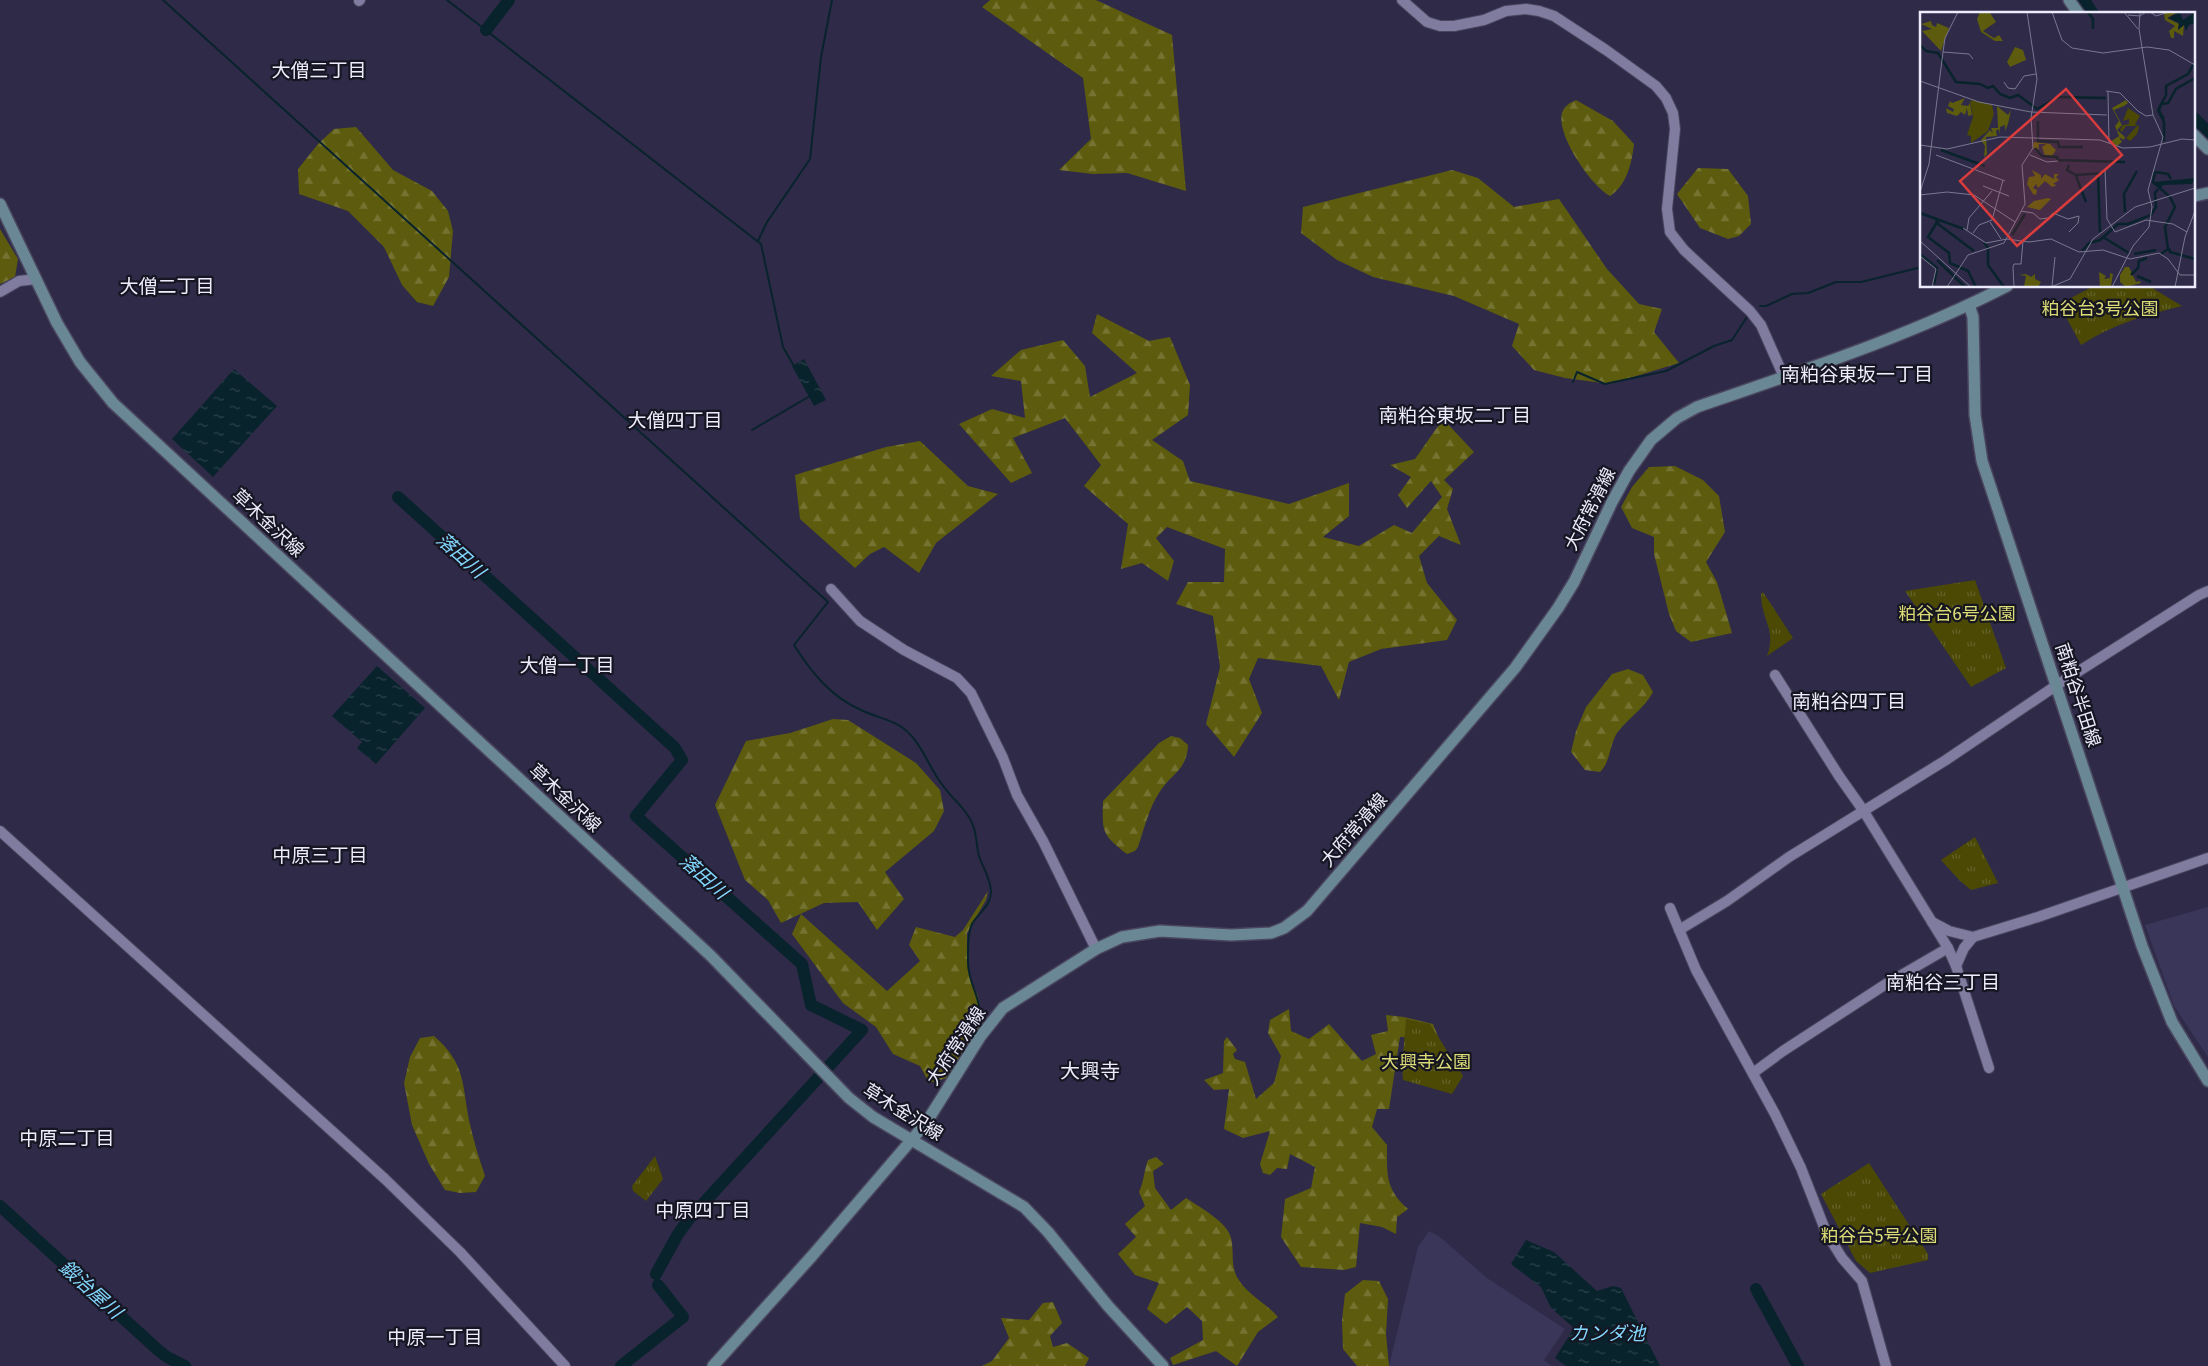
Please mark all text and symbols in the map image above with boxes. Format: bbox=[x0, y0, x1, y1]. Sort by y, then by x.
inset map bbox=[1920, 12, 2196, 288]
district label: 大僧三丁目 bbox=[271, 59, 367, 82]
district label: 大僧二丁目 bbox=[119, 275, 215, 298]
park label: 粕谷台3号公園 bbox=[2042, 298, 2158, 320]
district label: 南粕谷東坂一丁目 bbox=[1781, 363, 1933, 386]
district label: 南粕谷東坂二丁目 bbox=[1379, 404, 1531, 427]
district label: 大僧四丁目 bbox=[627, 409, 723, 432]
street label: 大府常滑線 bbox=[1560, 464, 1620, 554]
street label: 草木金沢線 bbox=[228, 484, 308, 562]
water label: 落田川 bbox=[432, 528, 491, 584]
park label: 粕谷台6号公園 bbox=[1898, 603, 2016, 625]
street label: 南粕谷半田線 bbox=[2051, 640, 2105, 750]
district label: 大僧一丁目 bbox=[519, 654, 615, 677]
district label: 南粕谷四丁目 bbox=[1792, 690, 1906, 713]
street label: 草木金沢線 bbox=[525, 759, 605, 837]
street label: 大府常滑線 bbox=[1316, 789, 1392, 871]
district label: 中原三丁目 bbox=[272, 844, 368, 867]
water label: 落田川 bbox=[675, 849, 734, 905]
district label: 南粕谷三丁目 bbox=[1886, 971, 2000, 994]
street label: 大府常滑線 bbox=[922, 1003, 990, 1089]
park label: 大興寺公園 bbox=[1381, 1051, 1471, 1073]
district label: 大興寺 bbox=[1060, 1059, 1120, 1083]
street label: 草木金沢線 bbox=[859, 1079, 947, 1145]
district label: 中原二丁目 bbox=[19, 1127, 115, 1150]
district label: 中原四丁目 bbox=[655, 1199, 751, 1222]
park label: 粕谷台5号公園 bbox=[1820, 1225, 1938, 1247]
water label: 鍛治屋川 bbox=[55, 1255, 128, 1325]
water label: カンダ池 bbox=[1569, 1322, 1647, 1345]
district label: 中原一丁目 bbox=[387, 1326, 483, 1349]

